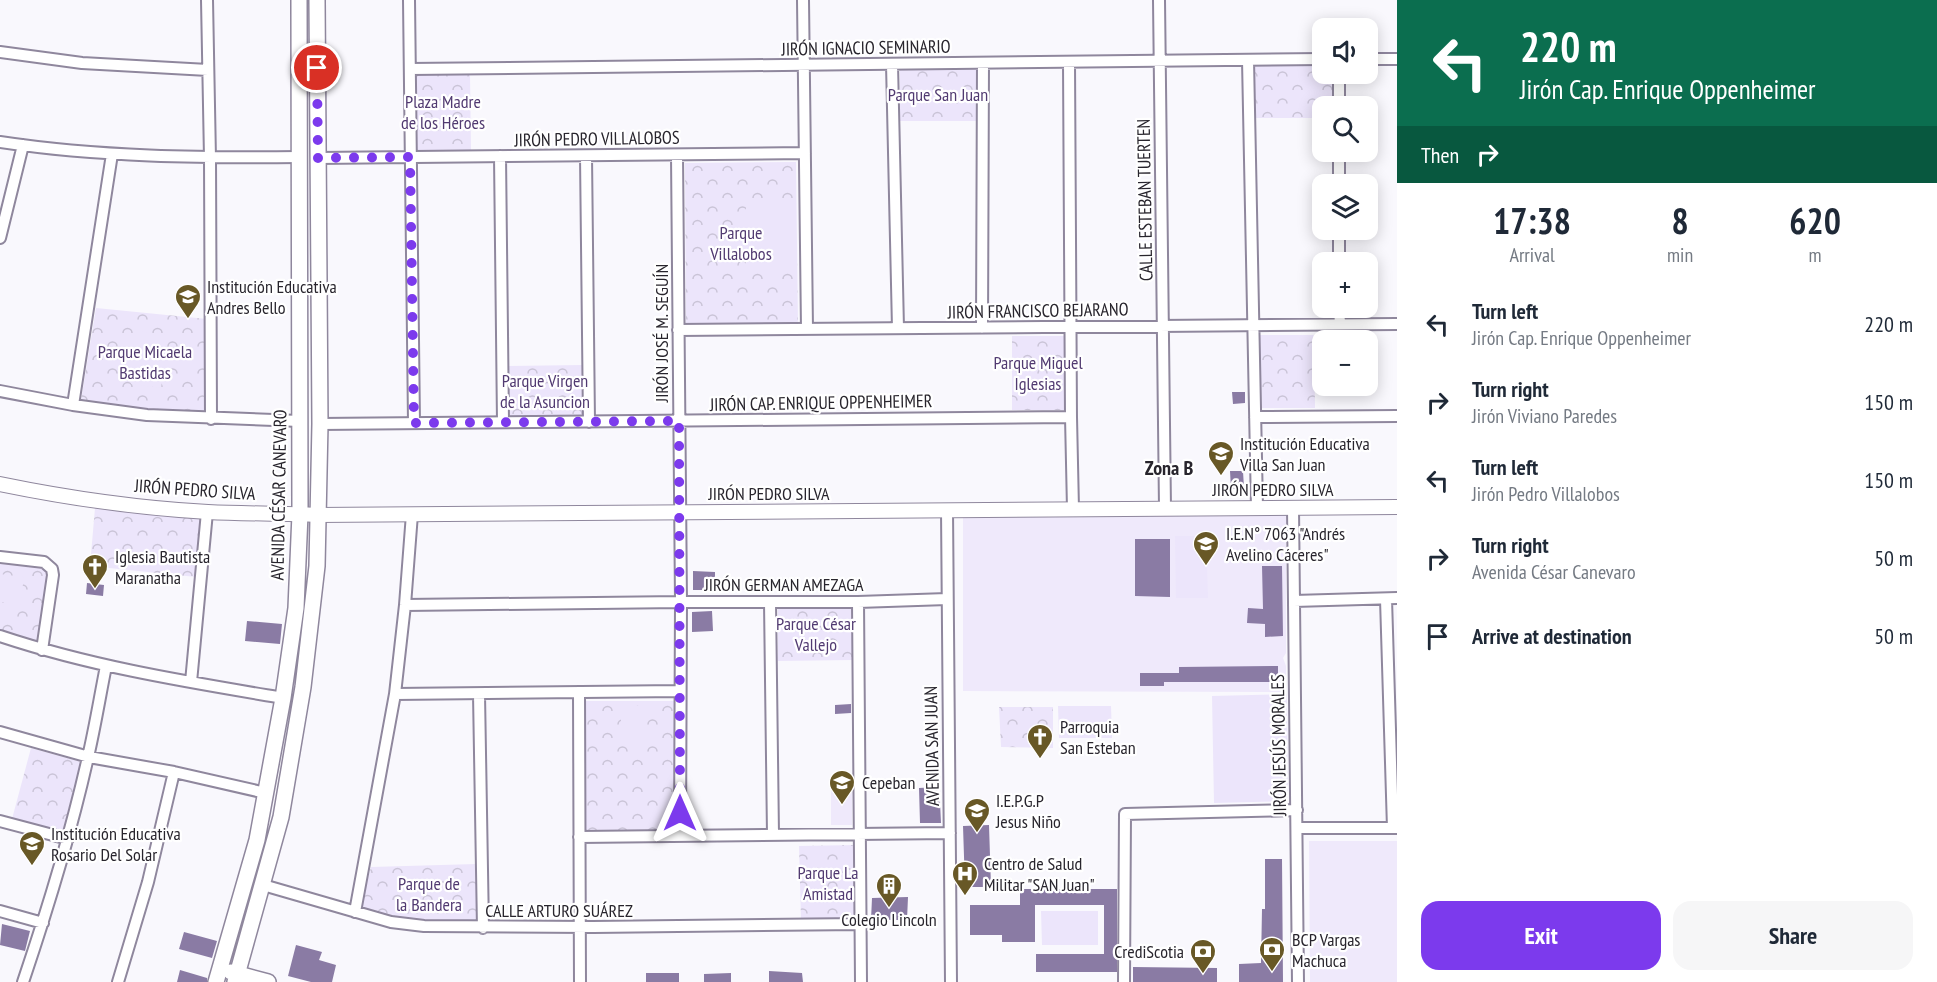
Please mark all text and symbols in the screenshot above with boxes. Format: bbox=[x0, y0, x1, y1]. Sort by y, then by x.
map controls bbox=[1312, 18, 1378, 396]
button: sound bbox=[1312, 18, 1378, 84]
text: 220 m bbox=[1520, 19, 1617, 74]
icon: left bbox=[1421, 24, 1499, 102]
street label: JIRÓN IGNACIO SEMINARIO bbox=[780, 35, 951, 60]
pin bbox=[291, 42, 342, 93]
icon: arrive bbox=[300, 51, 333, 84]
text: Jirón Cap. Enrique Oppenheimer bbox=[1520, 72, 1816, 106]
park label: Parque San Juan bbox=[888, 83, 988, 106]
park label: Plaza Madre de los Héroes bbox=[401, 90, 485, 134]
button: search bbox=[1312, 96, 1378, 162]
street label: CALLE ESTEBAN TUERTEN bbox=[1132, 119, 1157, 281]
street label: JIRÓN PEDRO VILLALOBOS bbox=[513, 126, 680, 151]
icon: right bbox=[1471, 138, 1504, 171]
text: Then bbox=[1421, 141, 1459, 169]
button: layers bbox=[1312, 174, 1378, 240]
text: 17:38 bbox=[1493, 197, 1571, 244]
text: 8 bbox=[1671, 197, 1689, 244]
text: 620 bbox=[1789, 197, 1841, 244]
park label: Parque Villalobos bbox=[709, 221, 772, 265]
text: Arrival bbox=[1509, 242, 1555, 268]
text: min bbox=[1667, 242, 1693, 268]
text: m bbox=[1809, 242, 1822, 268]
button: + bbox=[1312, 252, 1378, 318]
street label: JIRÓN JOSÉ M. SEGUÍN bbox=[650, 264, 673, 403]
place label: Institución Educativa Andres Bello bbox=[207, 275, 337, 319]
school or university icon: Institución Educativa Andres Bello bbox=[173, 282, 203, 320]
street label: JIRÓN FRANCISCO BEJARANO bbox=[946, 297, 1129, 324]
text: Turn left bbox=[1472, 297, 1538, 325]
icon: left bbox=[1421, 308, 1454, 341]
text: 220 m bbox=[1864, 310, 1913, 338]
text: Jirón Cap. Enrique Oppenheimer bbox=[1472, 325, 1691, 351]
button: − bbox=[1312, 330, 1378, 396]
park label: Parque Micaela Bastidas bbox=[98, 340, 192, 384]
park label: Parque Miguel Iglesias bbox=[993, 351, 1083, 395]
park label: Parque Virgen de la Asuncion bbox=[500, 369, 590, 413]
text: Turn right bbox=[1472, 375, 1549, 403]
icon: right bbox=[1421, 386, 1454, 419]
text: 150 m bbox=[1864, 388, 1913, 416]
street label: JIRÓN CAP. ENRIQUE OPPENHEIMER bbox=[709, 389, 933, 416]
text: Jirón Viviano Paredes bbox=[1472, 403, 1617, 429]
street label: AVENIDA CÉSAR CANEVARO bbox=[266, 409, 291, 581]
place label: Institución Educativa Villa San Juan bbox=[1239, 432, 1370, 476]
school or university icon: Institución Educativa Villa San Juan bbox=[1206, 439, 1236, 477]
text: Turn left bbox=[1472, 453, 1538, 481]
district label: Zona B bbox=[1145, 455, 1193, 481]
icon: left bbox=[1421, 464, 1454, 497]
text: 150 m bbox=[1864, 466, 1913, 494]
street label: JIRÓN PEDRO SILVA bbox=[133, 474, 257, 505]
street label: JIRÓN PEDRO SILVA bbox=[1211, 478, 1334, 501]
text: Jirón Pedro Villalobos bbox=[1472, 481, 1620, 507]
street label: JIRÓN PEDRO SILVA bbox=[707, 482, 830, 505]
place label: I.E.N° 7063 "Andrés Avelino Cáceres" bbox=[1226, 522, 1345, 566]
school or university icon: I.E.N° 7063 "Andrés Avelino Cáceres" bbox=[1191, 529, 1221, 567]
text: Turn right bbox=[1472, 531, 1549, 559]
icon: right bbox=[1421, 542, 1454, 575]
text: 50 m bbox=[1874, 544, 1913, 572]
place label: Iglesia Bautista Maranatha bbox=[115, 545, 210, 589]
church icon: Iglesia Bautista Maranatha bbox=[80, 552, 110, 590]
text: Avenida César Canevaro bbox=[1472, 559, 1636, 585]
street label: JIRÓN GERMAN AMEZAGA bbox=[703, 573, 864, 596]
park label: Parque César Vallejo bbox=[776, 612, 856, 656]
icon: arrive bbox=[1421, 620, 1454, 653]
text: Arrive at destination bbox=[1472, 622, 1632, 650]
text: 50 m bbox=[1874, 622, 1913, 650]
street label: JIRÓN JESÚS MORALES bbox=[1266, 674, 1291, 817]
street label: AVENIDA SAN JUAN bbox=[919, 686, 944, 806]
place label: Parroquia San Esteban bbox=[1060, 715, 1136, 759]
church icon: Parroquia San Esteban bbox=[1025, 722, 1055, 760]
school or university icon: Cepeban bbox=[827, 768, 857, 806]
place label: Cepeban bbox=[862, 771, 915, 794]
position arrow bbox=[648, 781, 712, 845]
place label: I.E.P.G.P Jesus Niño bbox=[995, 789, 1061, 833]
school or university icon: I.E.P.G.P Jesus Niño bbox=[962, 796, 992, 834]
place label: Institución Educativa Rosario Del Solar bbox=[51, 822, 181, 866]
school or university icon: Institución Educativa Rosario Del Solar bbox=[17, 829, 47, 867]
place label: Centro de Salud Militar "SAN Juan" bbox=[984, 852, 1095, 896]
hospital icon: Centro de Salud Militar "SAN Juan" bbox=[950, 859, 980, 897]
park label: Parque La Amistad bbox=[797, 861, 859, 905]
building icon: Colegio Lincoln bbox=[874, 871, 904, 909]
park label: Parque de la Bandera bbox=[396, 872, 462, 916]
street label: CALLE ARTURO SUÁREZ bbox=[485, 899, 633, 922]
button: Exit bbox=[1421, 901, 1661, 970]
button: Share bbox=[1673, 901, 1913, 970]
place label: Colegio Lincoln bbox=[841, 908, 937, 931]
place label: BCP Vargas Machuca bbox=[1292, 928, 1360, 972]
bank icon: BCP Vargas Machuca bbox=[1257, 935, 1287, 973]
bank icon: CrediScotia bbox=[1188, 937, 1218, 975]
place label: CrediScotia bbox=[1114, 940, 1184, 963]

